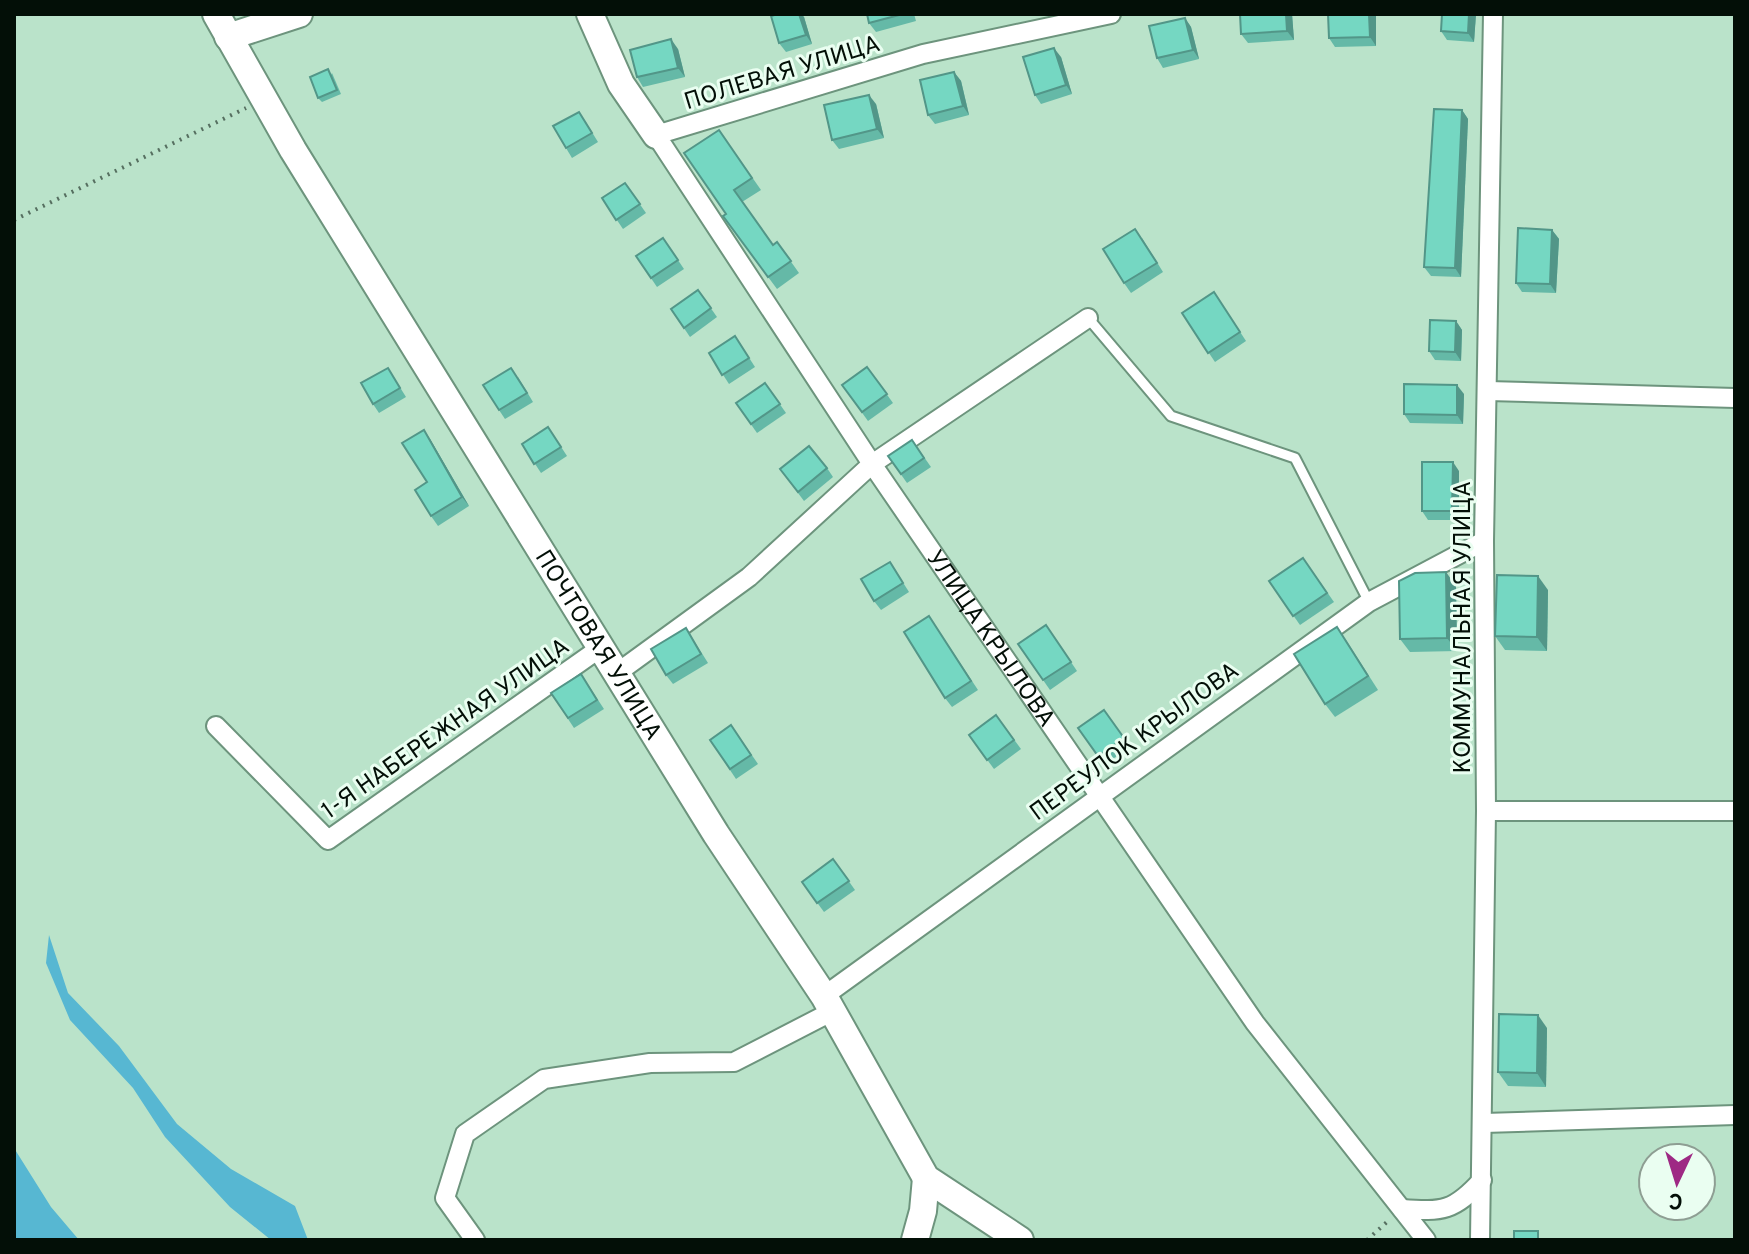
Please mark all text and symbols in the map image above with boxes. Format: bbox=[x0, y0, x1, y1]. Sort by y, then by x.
street label: ПОЛЕВАЯ УЛИЦА bbox=[681, 30, 884, 118]
street label: КОММУНАЛЬНАЯ УЛИЦА bbox=[1449, 481, 1479, 773]
street label: ПОЧТОВАЯ УЛИЦА bbox=[527, 545, 667, 747]
street label: УЛИЦА КРЫЛОВА bbox=[919, 545, 1061, 734]
street label: 1-Я НАБЕРЕЖНАЯ УЛИЦА bbox=[316, 632, 576, 827]
street label: ПЕРЕУЛОК КРЫЛОВА bbox=[1025, 657, 1246, 829]
north arrow bbox=[1637, 1142, 1717, 1222]
text: С bbox=[1668, 1185, 1684, 1213]

